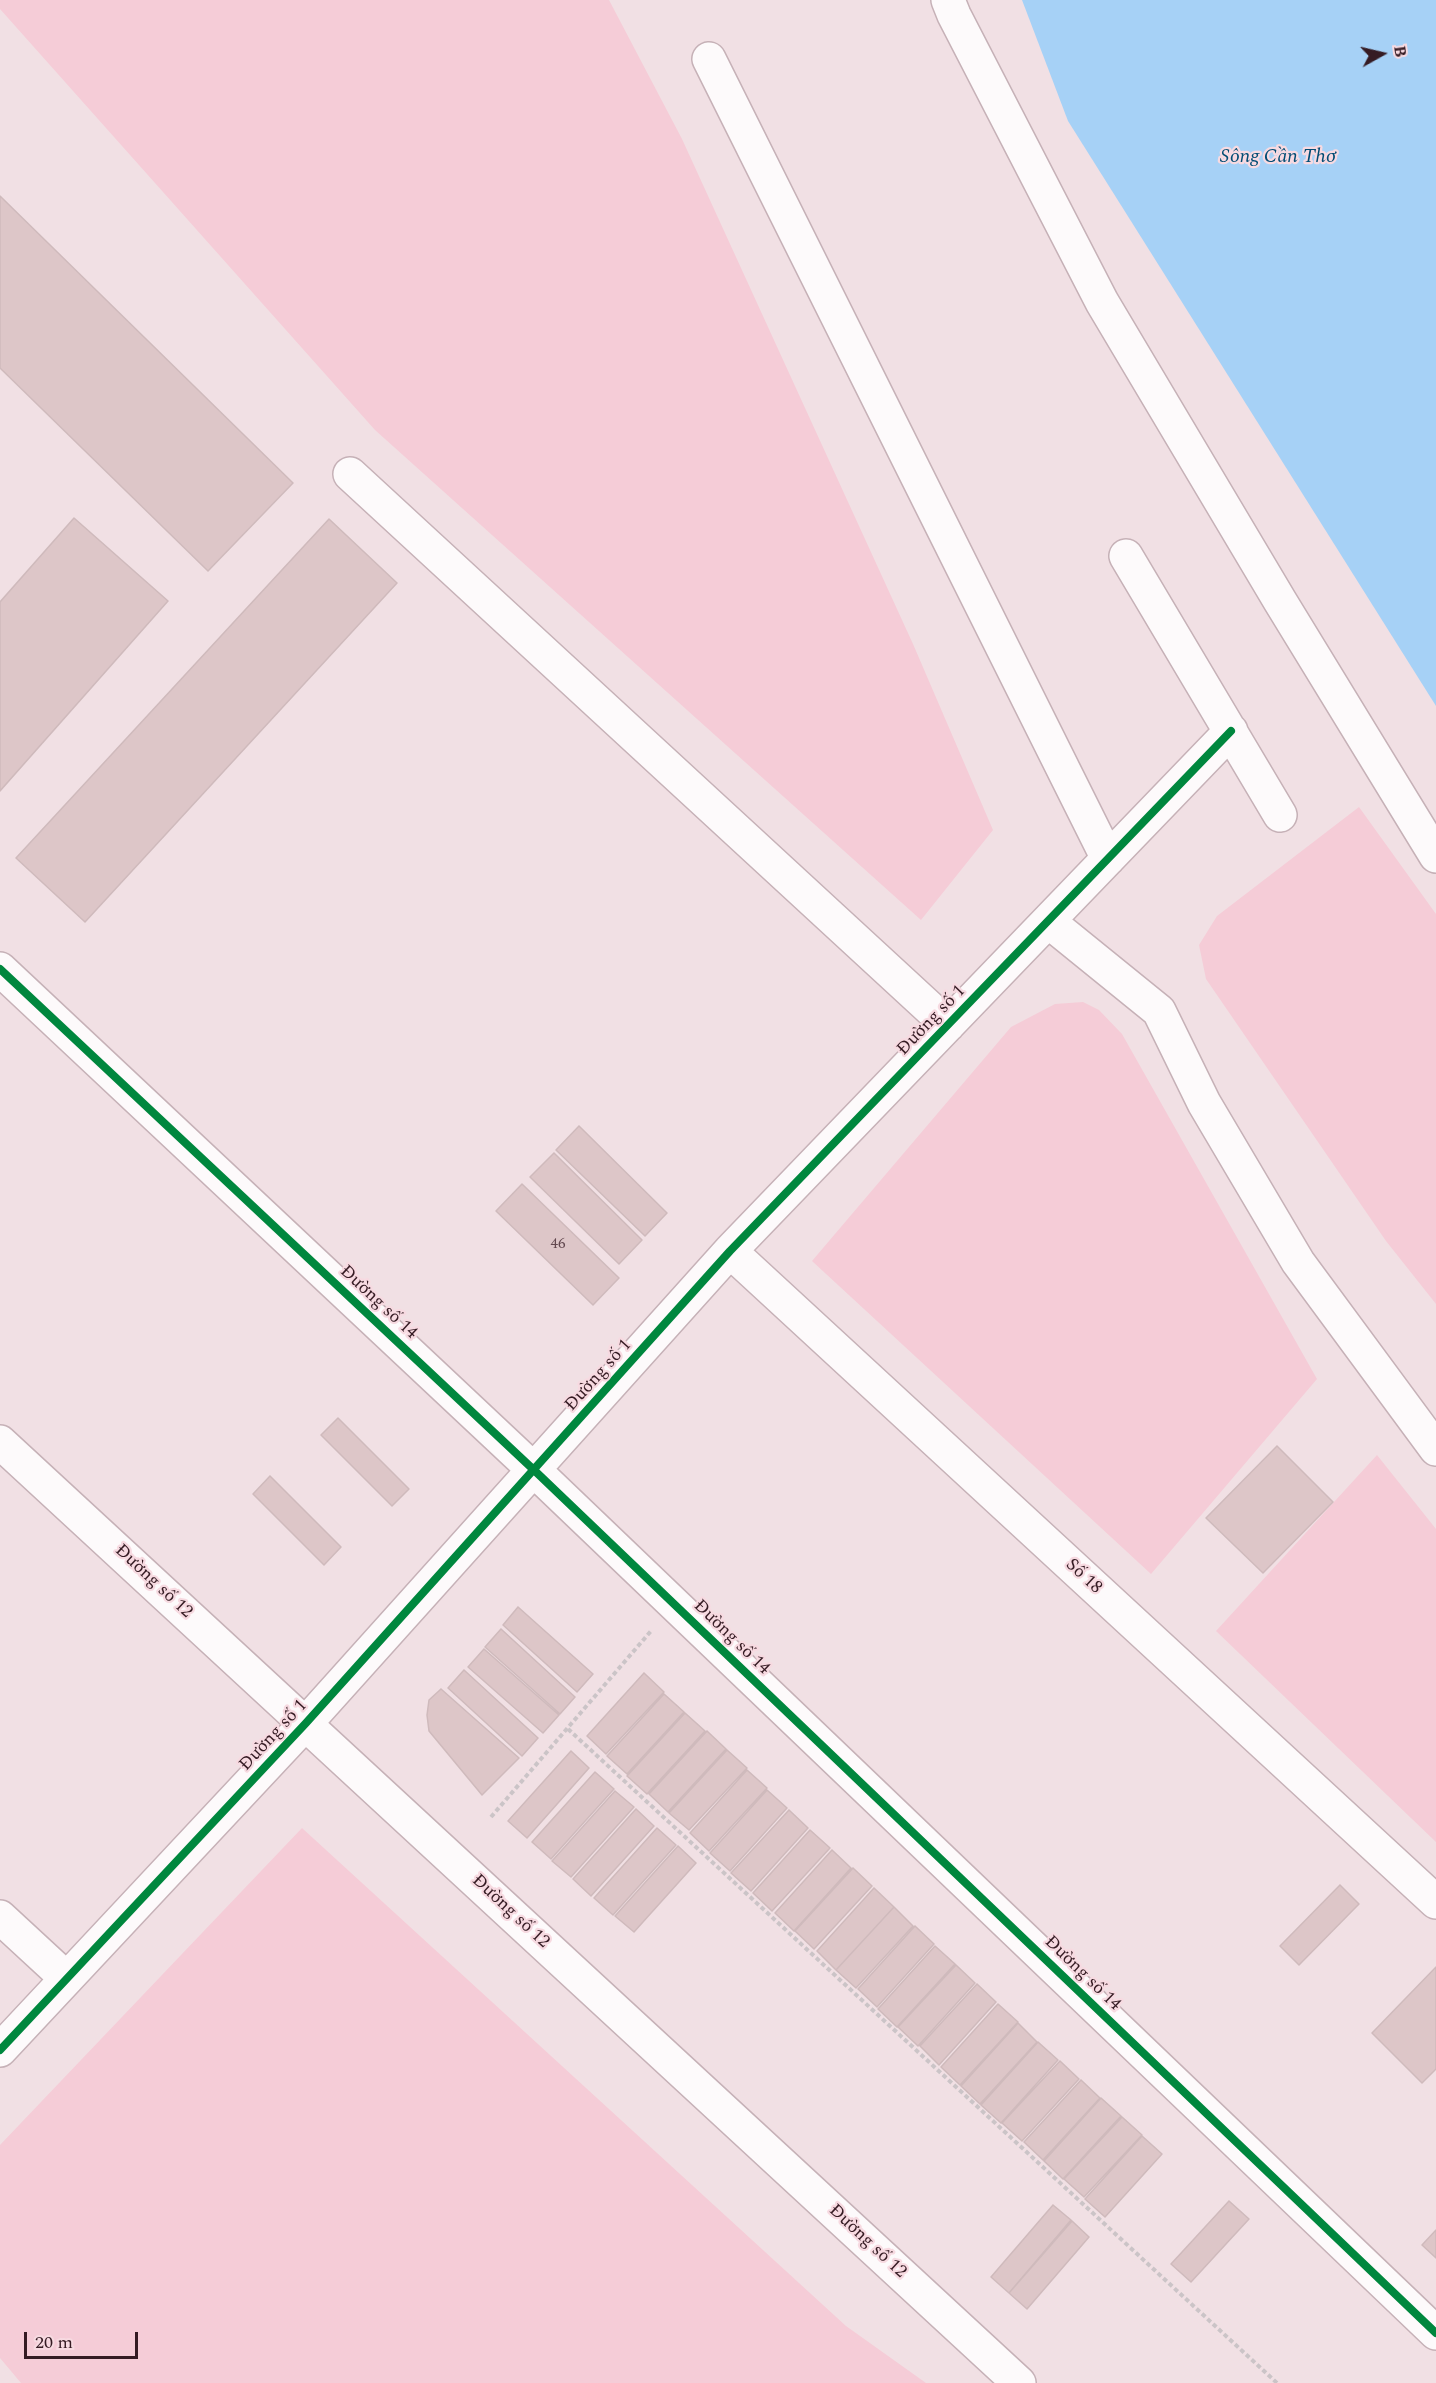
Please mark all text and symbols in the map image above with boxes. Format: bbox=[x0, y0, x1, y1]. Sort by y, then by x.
north arrow bbox=[1352, 24, 1412, 84]
text: B bbox=[1387, 44, 1412, 59]
water label: Sông Cần Thơ bbox=[1220, 146, 1336, 170]
street label: Đường số 1 bbox=[893, 981, 971, 1061]
house number: 46 bbox=[551, 1236, 565, 1254]
street label: Đường số 14 bbox=[335, 1262, 421, 1344]
street label: Đường số 1 bbox=[561, 1336, 637, 1416]
street label: Đường số 12 bbox=[110, 1541, 196, 1623]
street label: Số 18 bbox=[1060, 1555, 1106, 1599]
street label: Đường số 14 bbox=[688, 1596, 774, 1680]
street label: Đường số 1 bbox=[236, 1696, 312, 1776]
street label: Đường số 12 bbox=[467, 1871, 553, 1953]
street label: Đường số 14 bbox=[1039, 1932, 1125, 2016]
street label: Đường số 12 bbox=[824, 2201, 910, 2283]
scale bar bbox=[27, 2320, 141, 2358]
text: 20 m bbox=[35, 2329, 73, 2356]

